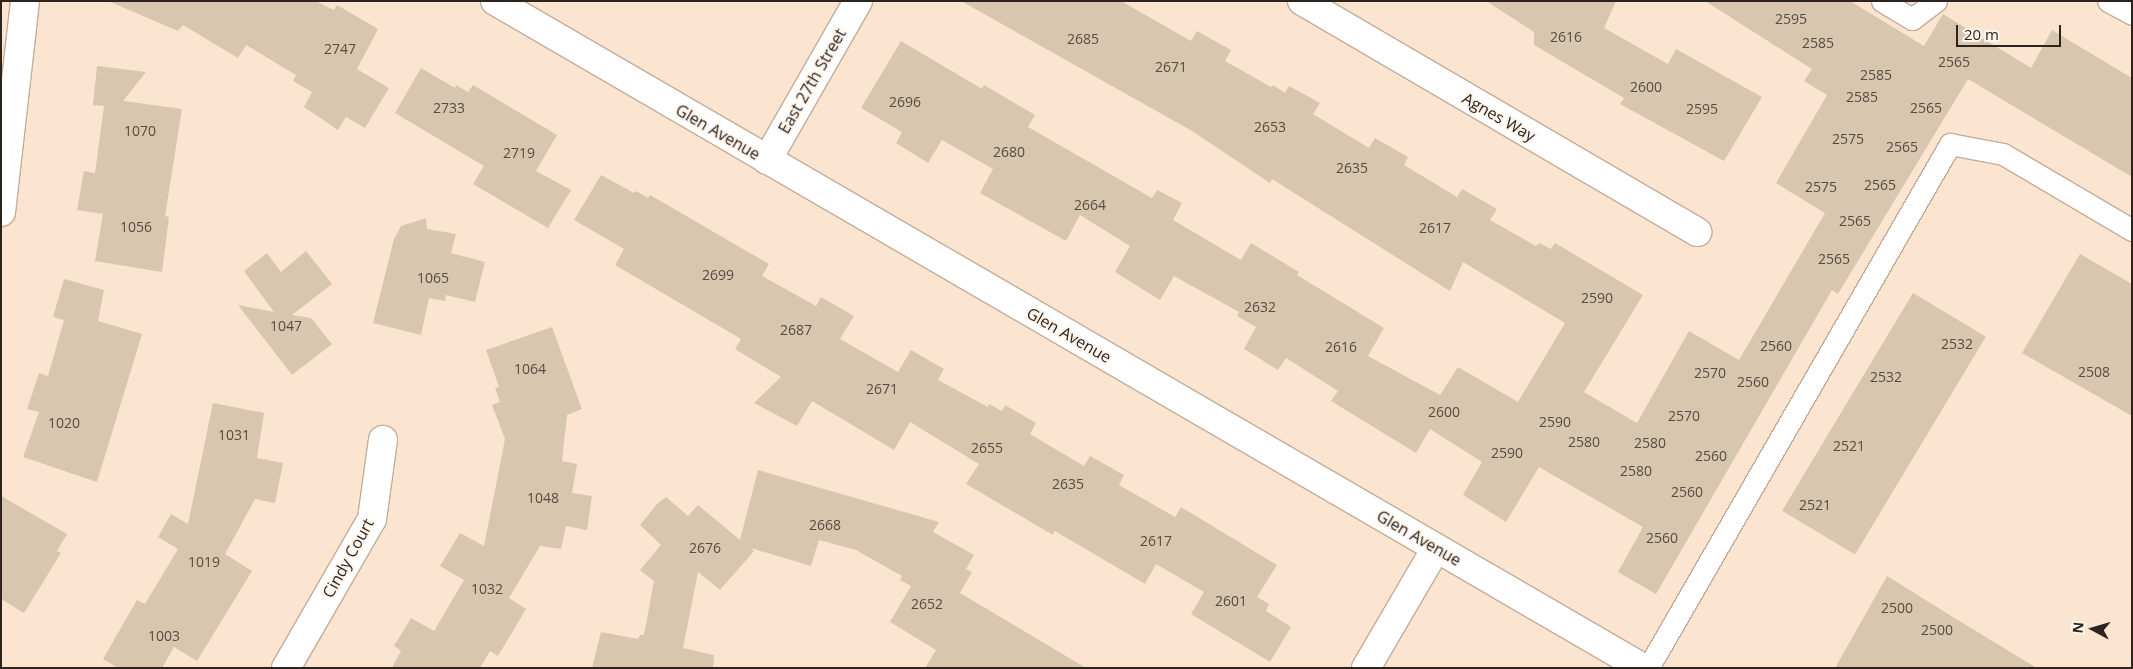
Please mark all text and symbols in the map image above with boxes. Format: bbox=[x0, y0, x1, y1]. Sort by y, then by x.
house number: 2595 bbox=[1775, 11, 1807, 27]
scale bar bbox=[1958, 15, 2063, 47]
text: 20 m bbox=[1964, 24, 1999, 44]
street label: East 27th Street bbox=[774, 25, 850, 137]
house number: 2616 bbox=[1550, 29, 1582, 45]
house number: 2685 bbox=[1067, 31, 1099, 47]
house number: 2585 bbox=[1802, 35, 1834, 51]
house number: 2747 bbox=[324, 41, 356, 57]
house number: 2565 bbox=[1938, 54, 1970, 70]
house number: 2671 bbox=[1155, 59, 1187, 75]
house number: 2585 bbox=[1860, 67, 1892, 83]
house number: 2600 bbox=[1630, 79, 1662, 95]
street label: Agnes Way bbox=[1459, 88, 1539, 146]
house number: 2585 bbox=[1846, 89, 1878, 105]
house number: 2696 bbox=[889, 94, 921, 110]
house number: 2733 bbox=[433, 100, 465, 116]
street label: Glen Avenue bbox=[672, 100, 764, 164]
house number: 2565 bbox=[1910, 100, 1942, 116]
house number: 2595 bbox=[1686, 101, 1718, 117]
house number: 2653 bbox=[1254, 119, 1286, 135]
house number: 1070 bbox=[124, 123, 156, 139]
house number: 2575 bbox=[1832, 131, 1864, 147]
house number: 2565 bbox=[1886, 139, 1918, 155]
house number: 2680 bbox=[993, 144, 1025, 160]
house number: 2719 bbox=[503, 145, 535, 161]
house number: 2635 bbox=[1336, 160, 1368, 176]
house number: 2565 bbox=[1864, 177, 1896, 193]
house number: 2575 bbox=[1805, 179, 1837, 195]
house number: 2664 bbox=[1074, 197, 1106, 213]
house number: 2565 bbox=[1839, 213, 1871, 229]
house number: 1056 bbox=[120, 219, 152, 235]
house number: 2617 bbox=[1419, 220, 1451, 236]
house number: 2565 bbox=[1818, 251, 1850, 267]
house number: 2699 bbox=[702, 267, 734, 283]
house number: 1065 bbox=[417, 270, 449, 286]
house number: 2590 bbox=[1581, 290, 1613, 306]
house number: 2632 bbox=[1244, 299, 1276, 315]
street label: Glen Avenue bbox=[1023, 303, 1115, 367]
house number: 1047 bbox=[270, 318, 302, 334]
house number: 2687 bbox=[780, 322, 812, 338]
house number: 2532 bbox=[1941, 336, 1973, 352]
house number: 2560 bbox=[1760, 338, 1792, 354]
house number: 2616 bbox=[1325, 339, 1357, 355]
house number: 1064 bbox=[514, 361, 546, 377]
house number: 2508 bbox=[2078, 364, 2110, 380]
house number: 2570 bbox=[1694, 365, 1726, 381]
house number: 2532 bbox=[1870, 369, 1902, 385]
house number: 2560 bbox=[1737, 374, 1769, 390]
house number: 2671 bbox=[866, 381, 898, 397]
house number: 2600 bbox=[1428, 404, 1460, 420]
house number: 2570 bbox=[1668, 408, 1700, 424]
house number: 2590 bbox=[1539, 414, 1571, 430]
house number: 1020 bbox=[48, 415, 80, 431]
house number: 1031 bbox=[218, 427, 250, 443]
house number: 2580 bbox=[1568, 434, 1600, 450]
house number: 2580 bbox=[1634, 435, 1666, 451]
house number: 2521 bbox=[1833, 438, 1865, 454]
house number: 2655 bbox=[971, 440, 1003, 456]
house number: 2590 bbox=[1491, 445, 1523, 461]
house number: 2560 bbox=[1695, 448, 1727, 464]
house number: 2580 bbox=[1620, 463, 1652, 479]
house number: 2635 bbox=[1052, 476, 1084, 492]
house number: 2560 bbox=[1671, 484, 1703, 500]
house number: 1048 bbox=[527, 490, 559, 506]
house number: 2521 bbox=[1799, 497, 1831, 513]
street label: Glen Avenue bbox=[1373, 506, 1465, 570]
street label: Cindy Court bbox=[318, 515, 378, 601]
house number: 2668 bbox=[809, 517, 841, 533]
house number: 2560 bbox=[1646, 530, 1678, 546]
house number: 2617 bbox=[1140, 533, 1172, 549]
house number: 2676 bbox=[689, 540, 721, 556]
house number: 1019 bbox=[188, 554, 220, 570]
house number: 1032 bbox=[471, 581, 503, 597]
house number: 2601 bbox=[1215, 593, 1247, 609]
house number: 2652 bbox=[911, 596, 943, 612]
house number: 2500 bbox=[1881, 600, 1913, 616]
north arrow bbox=[2068, 604, 2118, 654]
text: N bbox=[2068, 621, 2088, 634]
house number: 2500 bbox=[1921, 622, 1953, 638]
house number: 1003 bbox=[148, 628, 180, 644]

